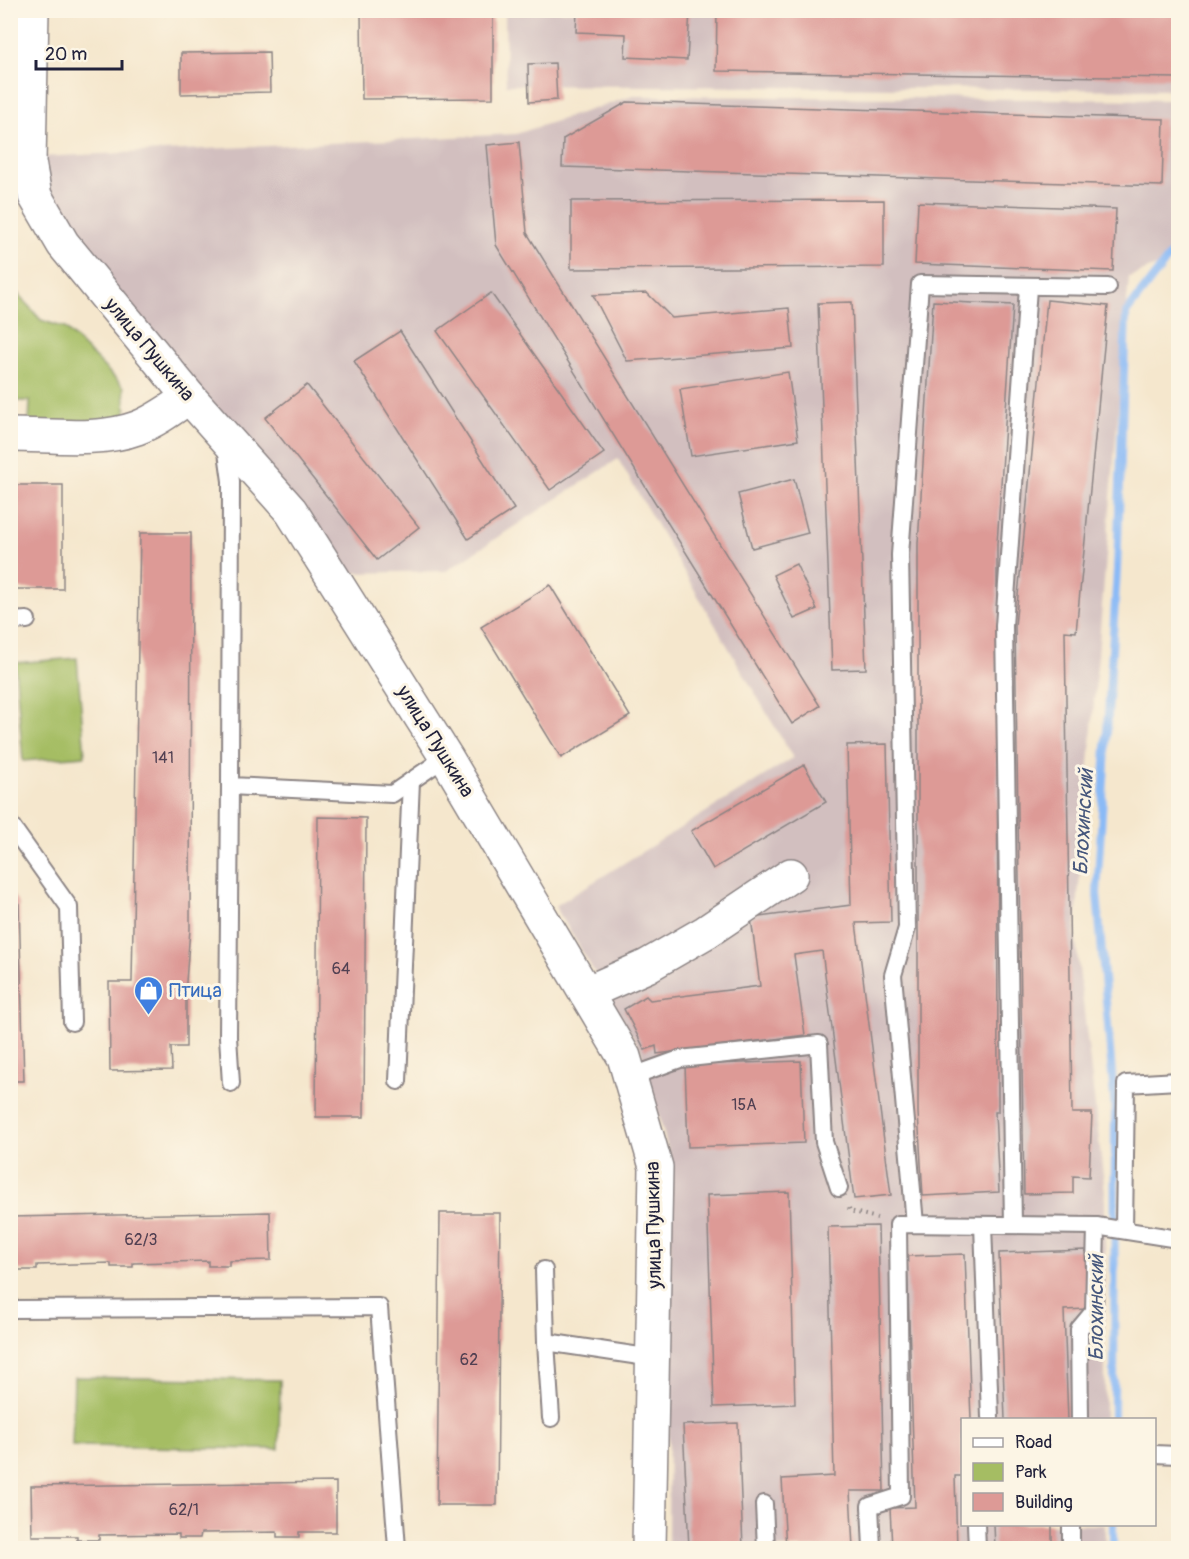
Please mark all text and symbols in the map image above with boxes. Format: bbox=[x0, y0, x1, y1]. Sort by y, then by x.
scale bar bbox=[36, 33, 122, 71]
text: 20 m bbox=[45, 43, 87, 66]
street label: улица Пушкина bbox=[98, 292, 200, 406]
street label: улица Пушкина bbox=[391, 680, 480, 802]
house number: 141 bbox=[152, 748, 174, 768]
water label: Блохинский bbox=[1067, 766, 1100, 876]
house number: 64 bbox=[332, 959, 350, 979]
shop icon: Птица bbox=[132, 974, 164, 1016]
place label: Птица bbox=[169, 978, 222, 1003]
house number: 15А bbox=[731, 1095, 757, 1115]
street label: улица Пушкина bbox=[640, 1161, 667, 1290]
house number: 62/3 bbox=[125, 1230, 158, 1250]
water label: Блохинский bbox=[1083, 1253, 1110, 1361]
house number: 62 bbox=[460, 1350, 478, 1370]
legend bbox=[961, 1418, 1156, 1526]
text: Road bbox=[1015, 1431, 1052, 1454]
text: Park bbox=[1015, 1461, 1047, 1484]
text: Building bbox=[1015, 1491, 1073, 1514]
house number: 62/1 bbox=[169, 1500, 199, 1520]

